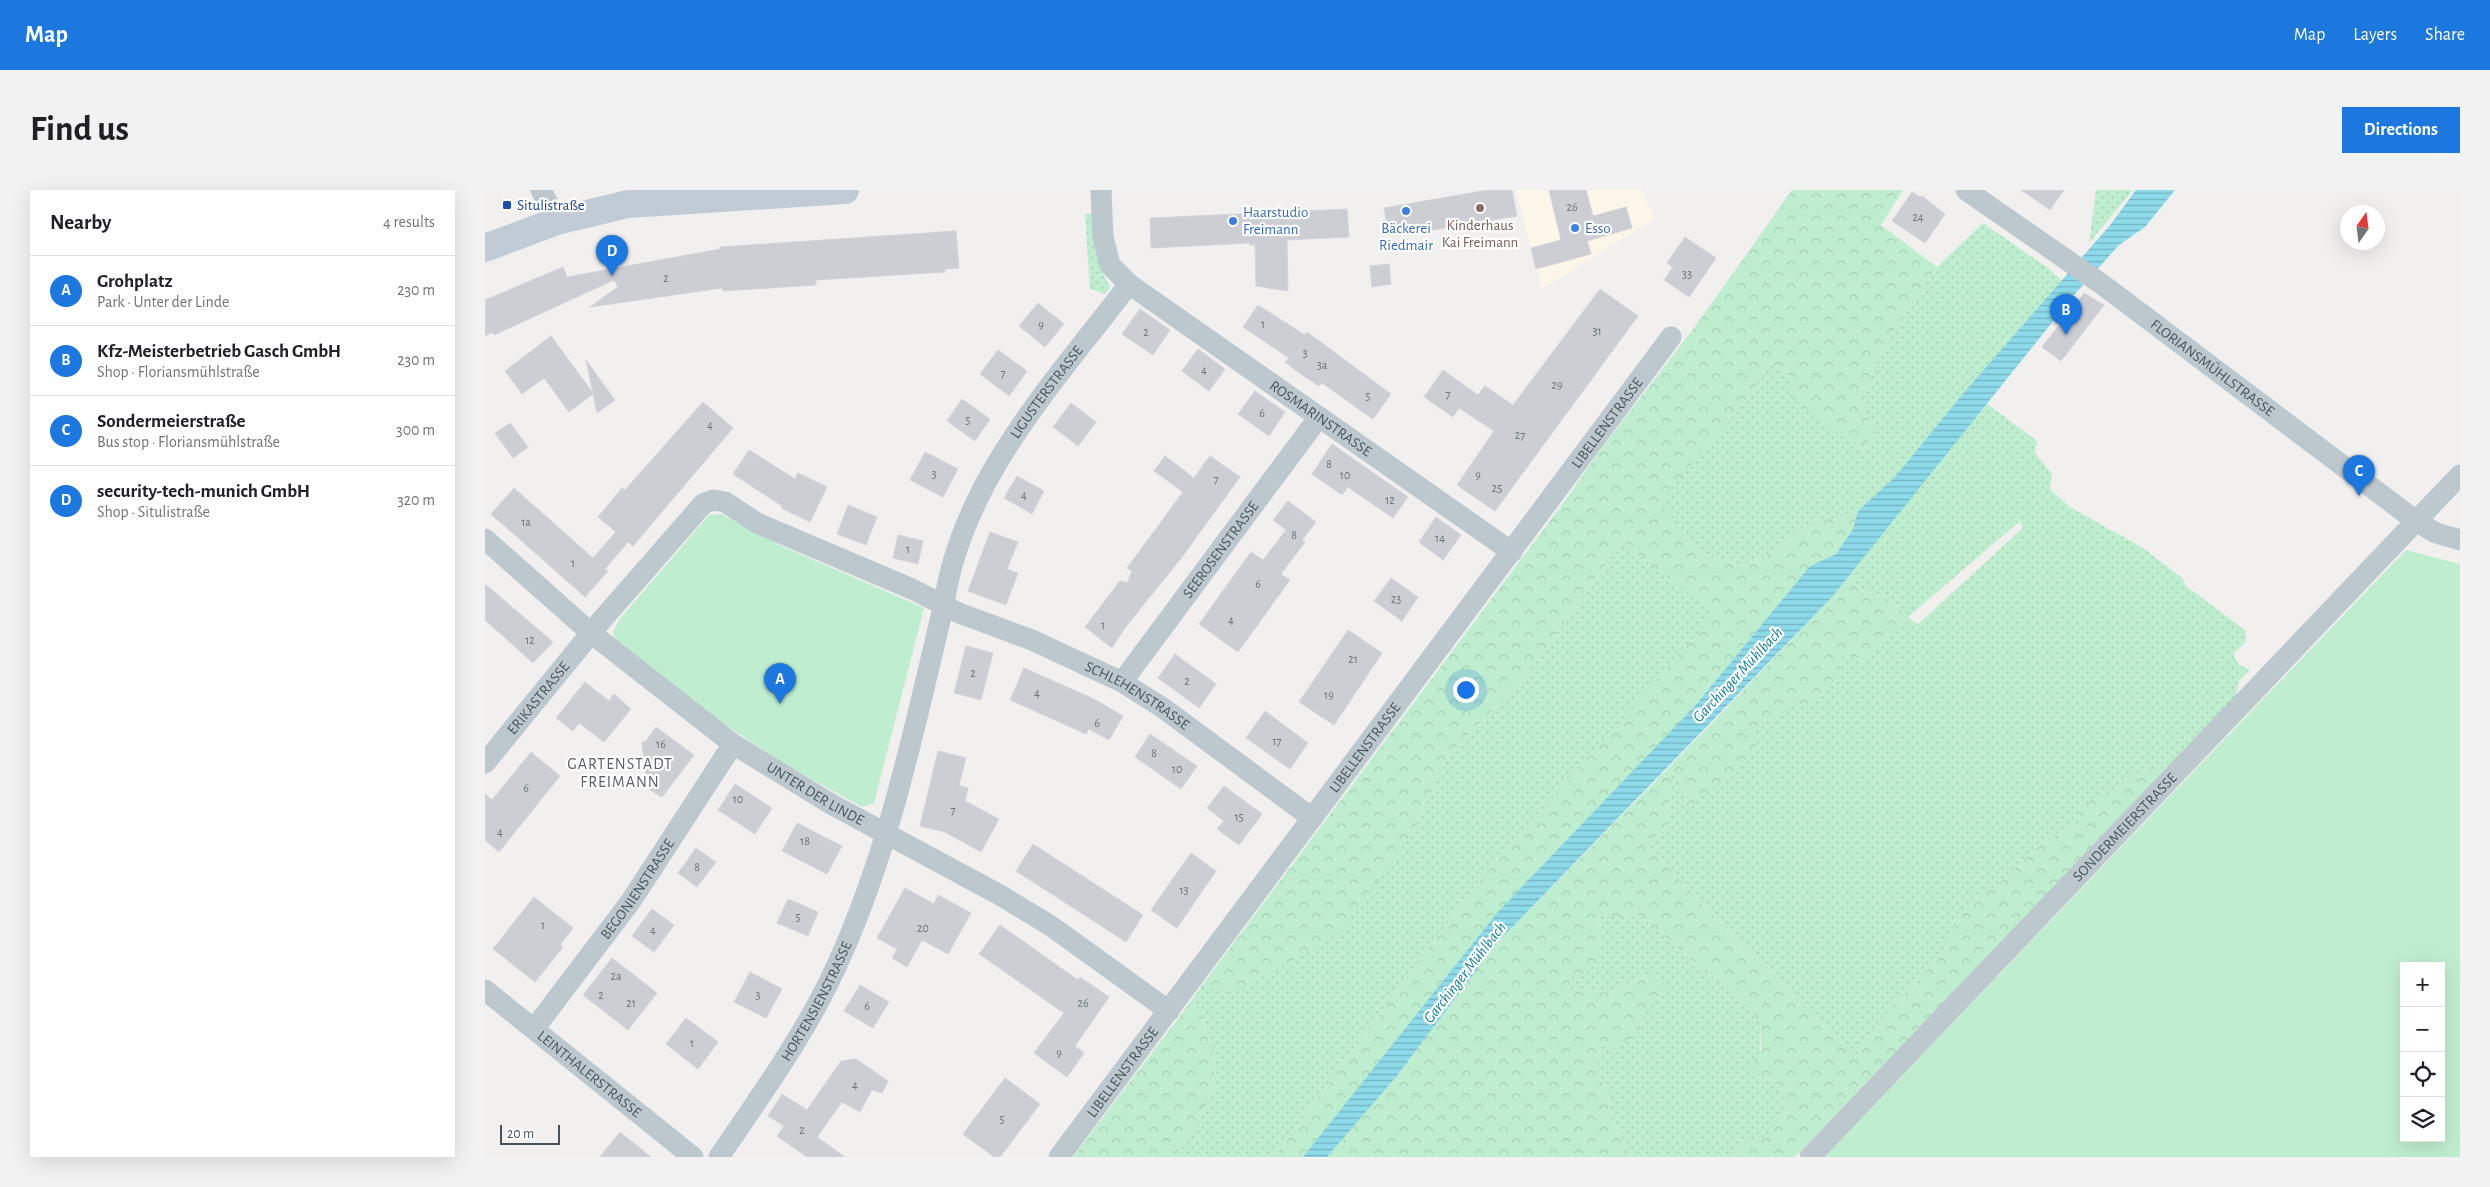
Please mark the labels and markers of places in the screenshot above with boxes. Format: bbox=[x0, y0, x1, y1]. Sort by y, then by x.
place label: Situlistraße bbox=[517, 198, 585, 213]
marker: Situlistraße bbox=[501, 199, 513, 211]
marker: Kinderhaus Kai Freimann bbox=[1474, 202, 1486, 214]
place label: Haarstudio Freimann bbox=[1243, 205, 1308, 237]
marker: Bäckerei Riedmair bbox=[1400, 205, 1412, 217]
marker: Haarstudio Freimann bbox=[1227, 215, 1239, 227]
place label: Kinderhaus Kai Freimann bbox=[1442, 218, 1518, 250]
place label: Bäckerei Riedmair bbox=[1379, 221, 1433, 253]
place label: Esso bbox=[1585, 221, 1611, 236]
marker: Esso bbox=[1569, 222, 1581, 234]
pin: D bbox=[596, 235, 628, 276]
pin: B bbox=[2050, 294, 2082, 335]
pin: C bbox=[2343, 455, 2375, 496]
pin: A bbox=[764, 663, 796, 704]

